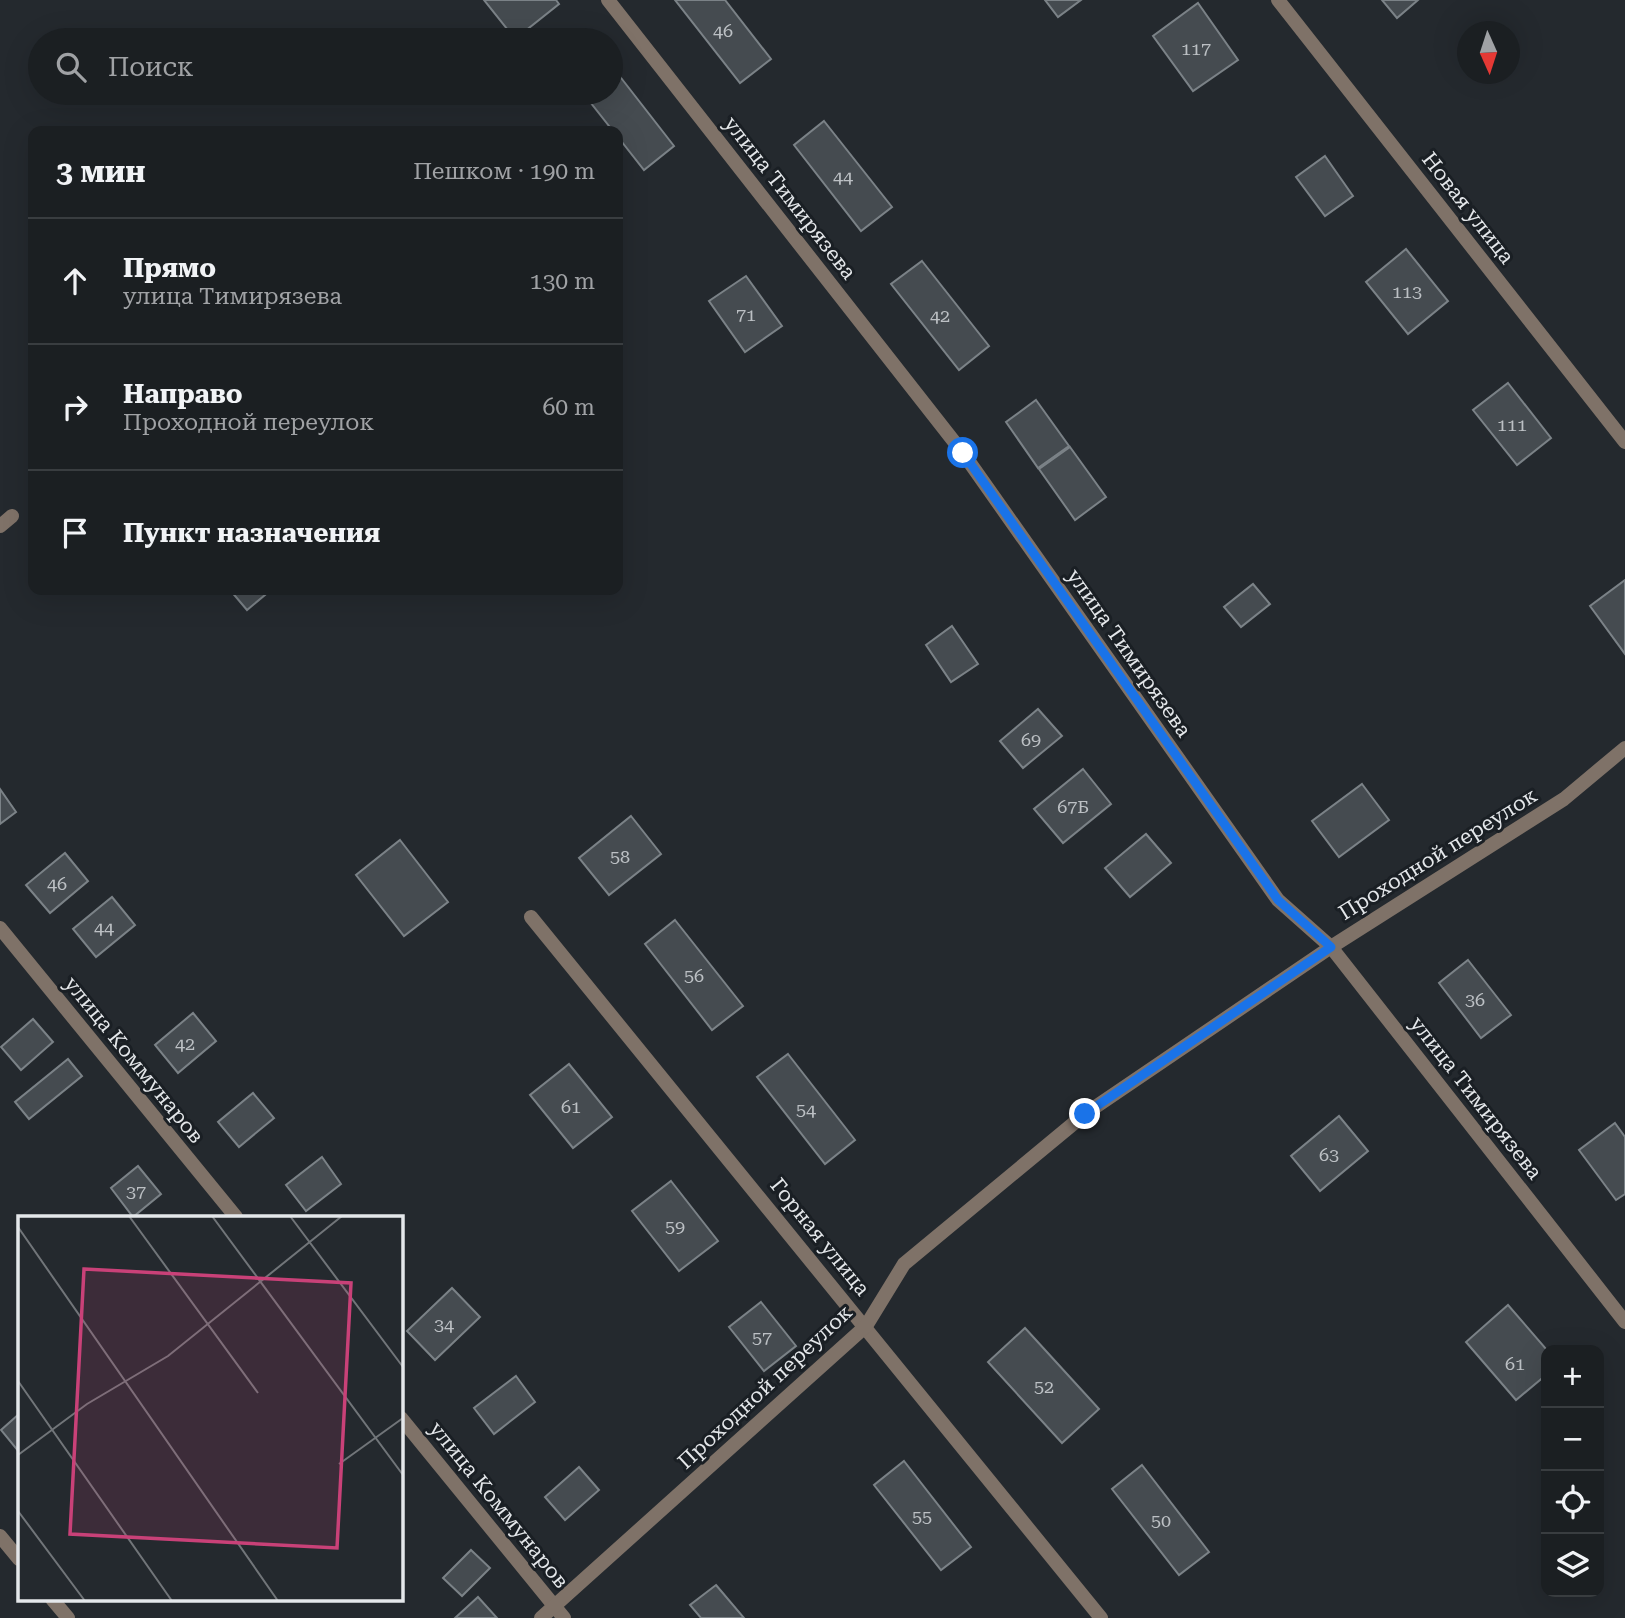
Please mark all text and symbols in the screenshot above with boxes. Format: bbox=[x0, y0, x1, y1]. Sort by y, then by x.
house number: 46 bbox=[713, 20, 733, 41]
north arrow bbox=[1457, 21, 1520, 84]
search box bbox=[28, 28, 623, 105]
house number: 117 bbox=[1181, 38, 1211, 59]
icon: search bbox=[52, 48, 90, 86]
text: Поиск bbox=[108, 52, 194, 82]
street label: улица Тимирязева bbox=[719, 112, 861, 285]
street label: Новая улица bbox=[1417, 148, 1519, 269]
text: 3 мин bbox=[56, 154, 146, 189]
text: Пешком · 190 m bbox=[413, 158, 595, 185]
house number: 44 bbox=[833, 166, 853, 187]
text: Прямо bbox=[123, 253, 216, 283]
icon: ahead bbox=[56, 262, 94, 300]
text: 130 m bbox=[530, 268, 595, 295]
house number: 113 bbox=[1392, 281, 1422, 302]
text: улица Тимирязева bbox=[123, 283, 342, 310]
house number: 71 bbox=[736, 304, 756, 325]
house number: 42 bbox=[930, 305, 950, 326]
text: Направо bbox=[123, 379, 243, 409]
icon: right bbox=[56, 388, 94, 426]
text: 60 m bbox=[542, 394, 595, 421]
text: Проходной переулок bbox=[123, 409, 374, 436]
house number: 111 bbox=[1497, 414, 1527, 435]
route start bbox=[947, 437, 978, 468]
icon: arrive bbox=[56, 514, 94, 552]
text: Пункт назначения bbox=[123, 518, 380, 548]
street label: улица Тимирязева bbox=[1062, 564, 1196, 742]
house number: 69 bbox=[1021, 729, 1041, 750]
street label: Проходной переулок bbox=[1334, 783, 1542, 925]
house number: 67Б bbox=[1057, 796, 1089, 817]
house number: 58 bbox=[610, 846, 630, 867]
house number: 46 bbox=[47, 873, 67, 894]
house number: 44 bbox=[94, 917, 114, 938]
house number: 56 bbox=[684, 965, 704, 986]
street label: улица Коммунаров bbox=[59, 972, 209, 1148]
house number: 36 bbox=[1465, 989, 1485, 1010]
street label: улица Тимирязева bbox=[1405, 1012, 1547, 1185]
house number: 42 bbox=[175, 1033, 195, 1054]
house number: 61 bbox=[561, 1096, 581, 1117]
route end bbox=[1069, 1098, 1100, 1129]
house number: 54 bbox=[796, 1099, 816, 1120]
house number: 63 bbox=[1319, 1144, 1339, 1165]
street label: Горная улица bbox=[765, 1173, 875, 1301]
house number: 37 bbox=[126, 1181, 146, 1202]
inset map bbox=[18, 1216, 402, 1600]
house number: 59 bbox=[665, 1216, 685, 1237]
street label: Проходной переулок bbox=[673, 1300, 857, 1474]
house number: 34 bbox=[434, 1314, 454, 1335]
house number: 57 bbox=[752, 1327, 772, 1348]
map controls bbox=[1541, 1345, 1604, 1597]
button: + bbox=[1541, 1345, 1604, 1408]
house number: 61 bbox=[1505, 1353, 1525, 1374]
house number: 52 bbox=[1034, 1376, 1054, 1397]
button: − bbox=[1541, 1408, 1604, 1471]
street label: улица Коммунаров bbox=[424, 1417, 574, 1593]
button: locate bbox=[1541, 1471, 1604, 1534]
house number: 55 bbox=[912, 1506, 932, 1527]
house number: 50 bbox=[1151, 1510, 1171, 1531]
button: layers bbox=[1541, 1534, 1604, 1597]

